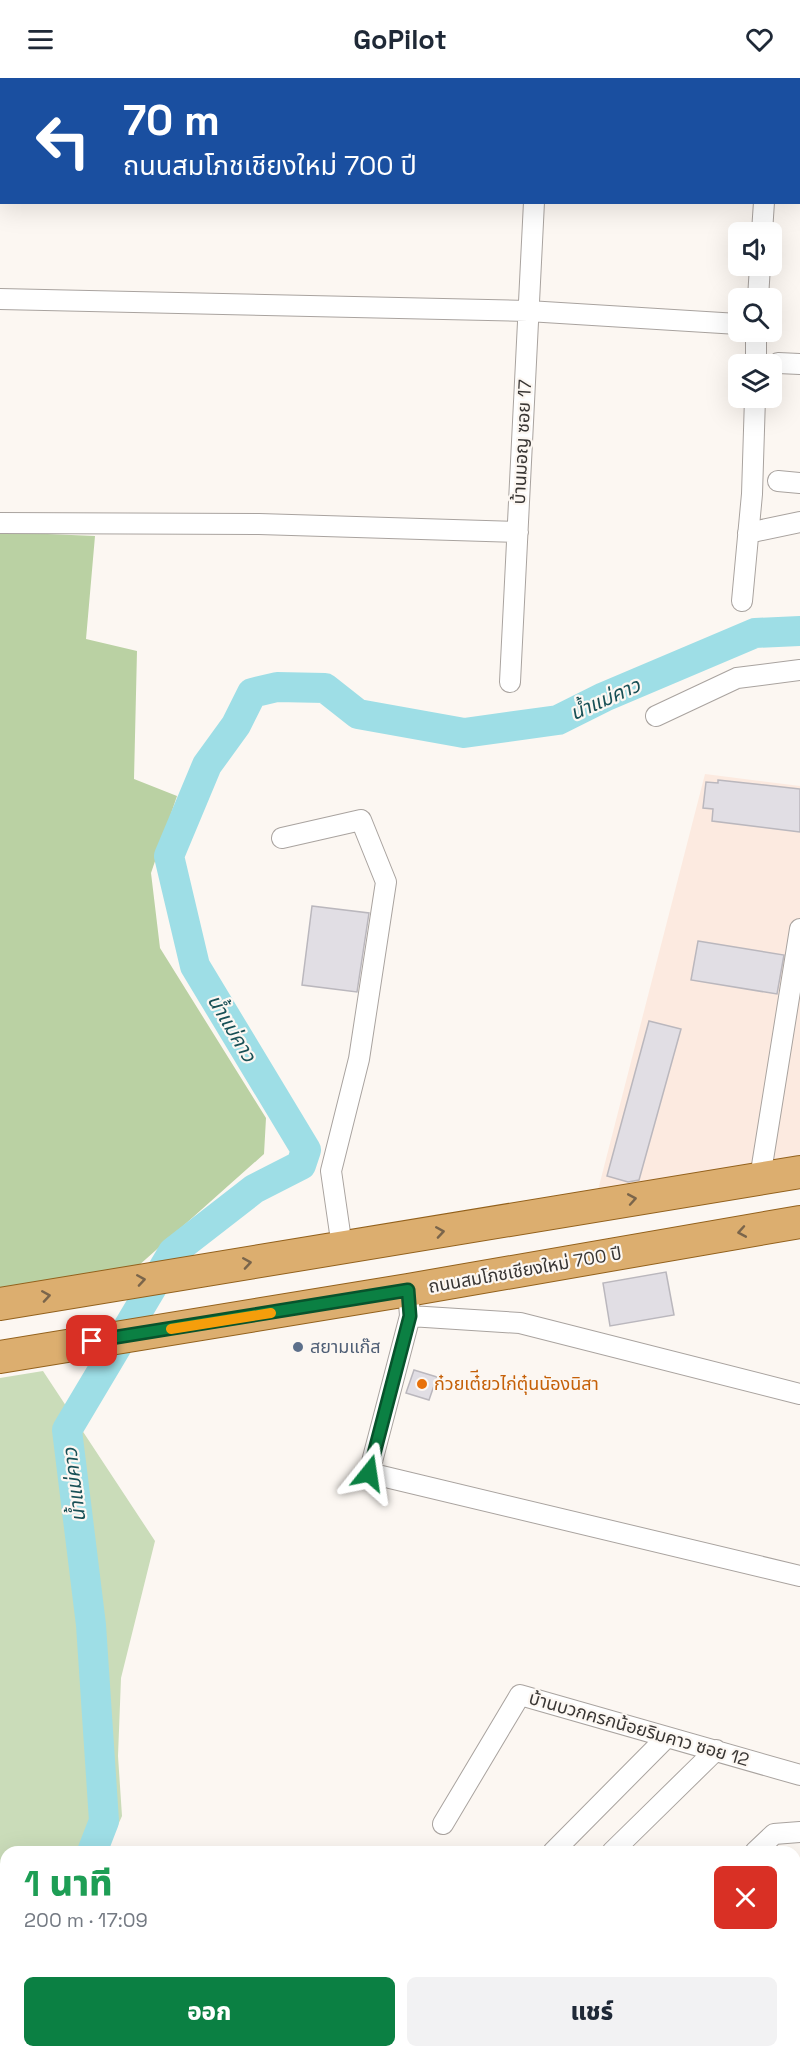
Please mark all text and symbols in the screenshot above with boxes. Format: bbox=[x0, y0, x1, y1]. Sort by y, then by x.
text: GoPilot bbox=[353, 22, 447, 57]
icon: menu bbox=[24, 23, 57, 56]
icon: heart bbox=[743, 23, 776, 56]
text: 70 m bbox=[123, 94, 220, 147]
icon: left bbox=[24, 102, 102, 180]
text: ถนนสมโภชเชียงใหม่ 700 ปี bbox=[123, 148, 417, 183]
map controls bbox=[728, 222, 782, 408]
button: sound bbox=[728, 222, 782, 276]
button: search bbox=[728, 288, 782, 342]
button: layers bbox=[728, 354, 782, 408]
street label: บ้านมอญ ซอย 17 bbox=[507, 379, 536, 505]
water label: น้ำแม่คาว bbox=[565, 671, 645, 726]
water label: น้ำแม่คาว bbox=[202, 989, 264, 1068]
one-way arrow bbox=[626, 1193, 636, 1206]
one-way arrow bbox=[738, 1225, 748, 1238]
one-way arrow bbox=[435, 1226, 444, 1238]
street label: ถนนสมโภชเชียงใหม่ 700 ปี bbox=[426, 1241, 623, 1298]
one-way arrow bbox=[242, 1257, 252, 1270]
one-way arrow bbox=[136, 1275, 145, 1287]
one-way arrow bbox=[41, 1290, 51, 1303]
pin bbox=[66, 1315, 117, 1366]
icon: arrive bbox=[75, 1324, 108, 1357]
place label: สยามแก๊ส bbox=[310, 1335, 381, 1358]
marker: สยามแก๊ส bbox=[291, 1340, 305, 1354]
place label: ก๋วยเต๋ียวไก่ตุ๋นนัองนิสา bbox=[434, 1369, 599, 1395]
marker: ก๋วยเต๋ียวไก่ตุ๋นนัองนิสา bbox=[415, 1377, 429, 1391]
position arrow bbox=[337, 1441, 401, 1505]
water label: น้ำแม่คาว bbox=[55, 1445, 91, 1524]
street label: บ้านบวกครกน้อยริมคาว ซอย 12 bbox=[526, 1686, 752, 1771]
text: 1 นาที bbox=[24, 1861, 113, 1907]
button: close bbox=[714, 1866, 777, 1929]
text: 200 m · 17:09 bbox=[24, 1907, 148, 1933]
button: ออก bbox=[24, 1977, 395, 2046]
button: แชร์ bbox=[407, 1977, 777, 2046]

